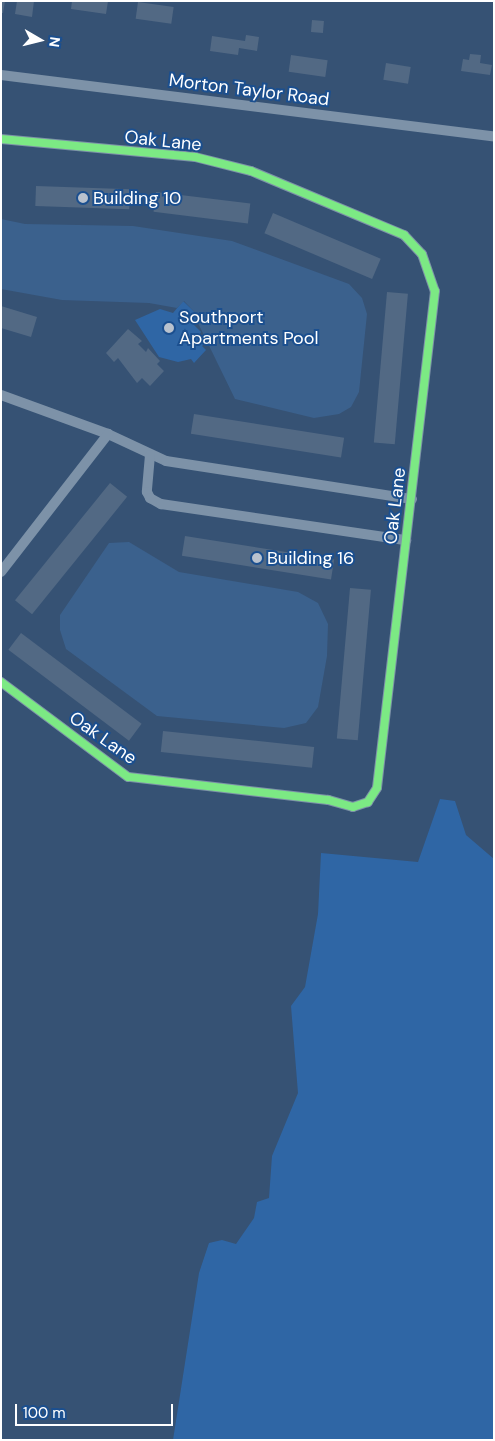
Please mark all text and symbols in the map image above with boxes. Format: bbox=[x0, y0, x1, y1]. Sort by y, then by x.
north arrow bbox=[15, 15, 65, 65]
text: N bbox=[45, 36, 64, 48]
street label: Morton Taylor Road bbox=[168, 69, 330, 111]
street label: Oak Lane bbox=[123, 126, 203, 156]
place label: Building 10 bbox=[93, 187, 181, 209]
marker: Building 10 bbox=[77, 192, 89, 204]
place label: Southport Apartments Pool bbox=[179, 307, 318, 350]
marker: Southport Apartments Pool bbox=[163, 322, 175, 334]
street label: Oak Lane bbox=[380, 466, 410, 546]
place label: Building 16 bbox=[267, 547, 354, 569]
marker: Building 16 bbox=[251, 552, 263, 564]
street label: Oak Lane bbox=[65, 707, 141, 769]
scale bar bbox=[18, 1394, 175, 1426]
text: 100 m bbox=[23, 1403, 66, 1423]

